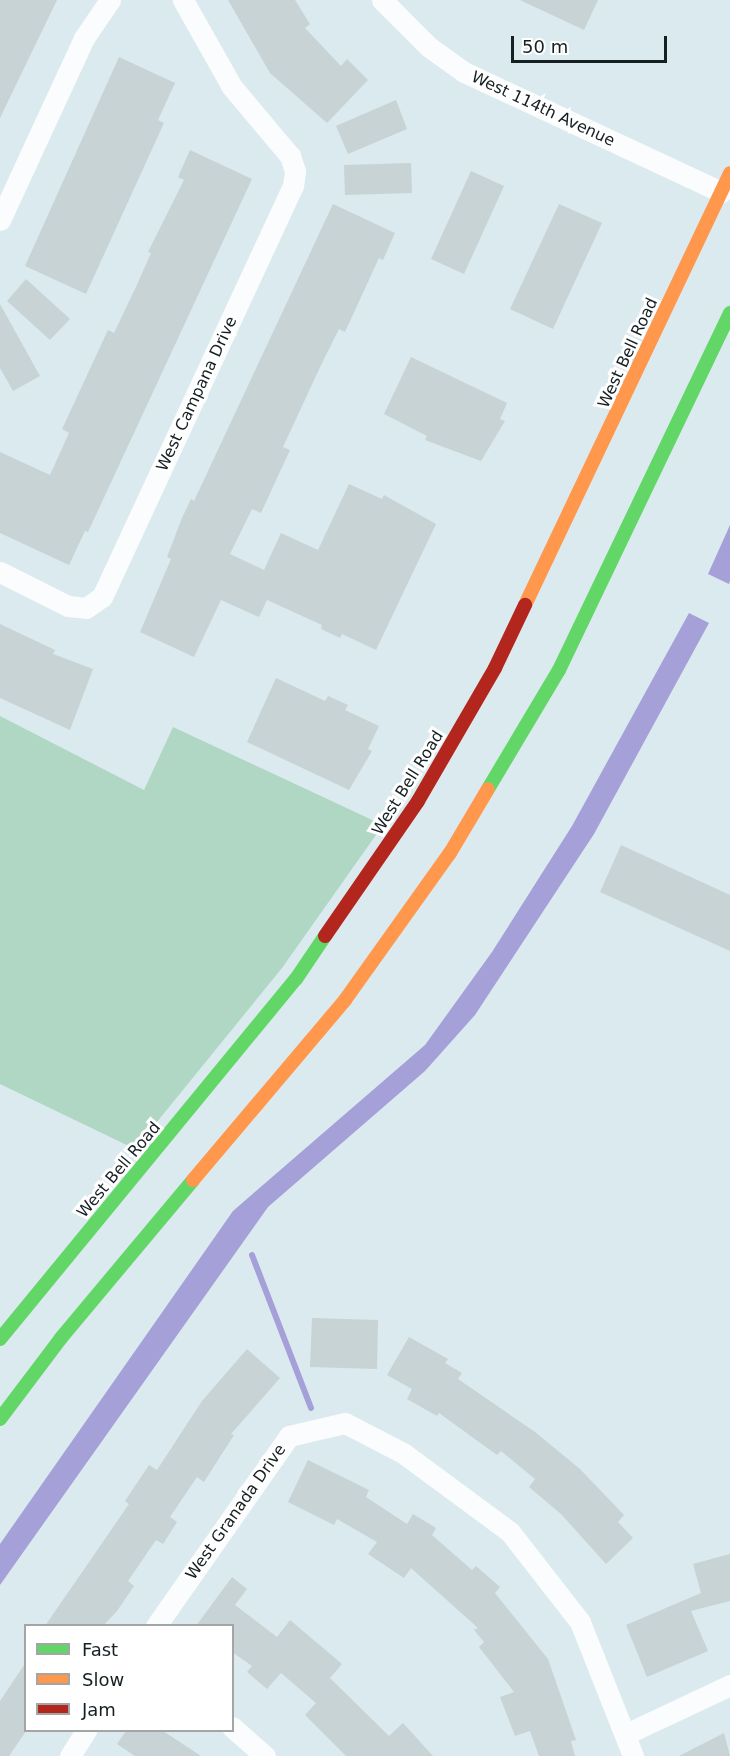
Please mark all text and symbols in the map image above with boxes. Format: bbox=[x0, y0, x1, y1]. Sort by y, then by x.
scale bar bbox=[514, 24, 670, 62]
text: 50 m bbox=[522, 36, 568, 57]
street label: West 114th Avenue bbox=[468, 67, 618, 151]
street label: West Bell Road bbox=[594, 295, 662, 411]
street label: West Campana Drive bbox=[153, 314, 241, 474]
street label: West Bell Road bbox=[368, 727, 448, 839]
street label: West Bell Road bbox=[73, 1118, 165, 1222]
street label: West Granada Drive bbox=[182, 1441, 290, 1583]
legend bbox=[24, 1624, 234, 1732]
text: Fast bbox=[82, 1639, 118, 1660]
text: Slow bbox=[82, 1669, 124, 1690]
text: Jam bbox=[82, 1699, 116, 1720]

